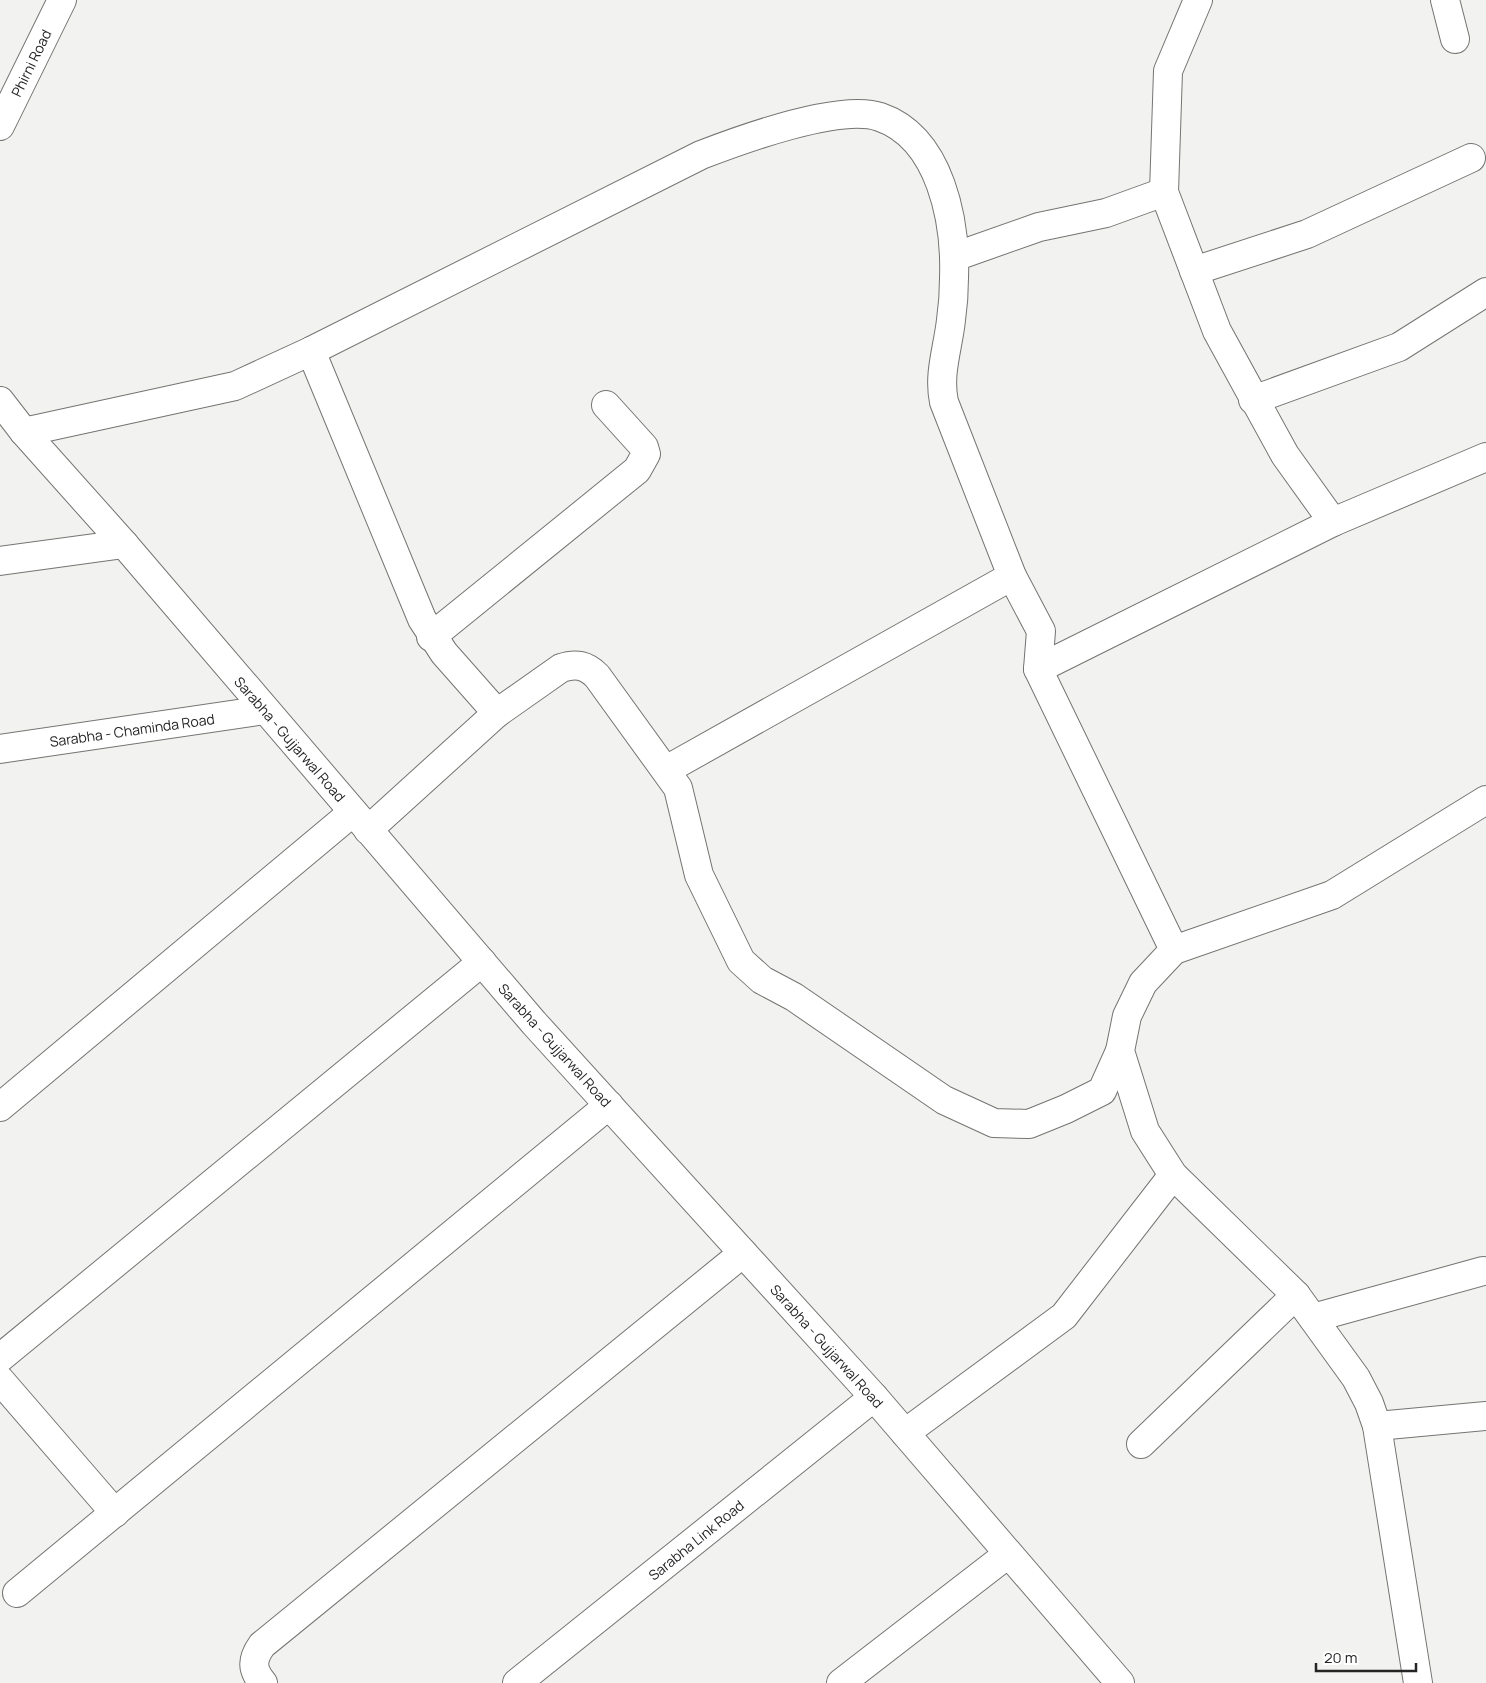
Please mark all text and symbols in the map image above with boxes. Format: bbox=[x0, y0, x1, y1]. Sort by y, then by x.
street label: Phirni Road bbox=[7, 26, 55, 100]
street label: Sarabha - Gujjarwal Road bbox=[230, 672, 350, 806]
street label: Sarabha - Chaminda Road bbox=[48, 709, 216, 751]
street label: Sarabha - Gujjarwal Road bbox=[494, 979, 616, 1111]
street label: Sarabha - Gujjarwal Road bbox=[766, 1280, 888, 1412]
street label: Sarabha Link Road bbox=[644, 1496, 748, 1584]
scale bar bbox=[1316, 1640, 1416, 1672]
text: 20 m bbox=[1324, 1647, 1357, 1668]

